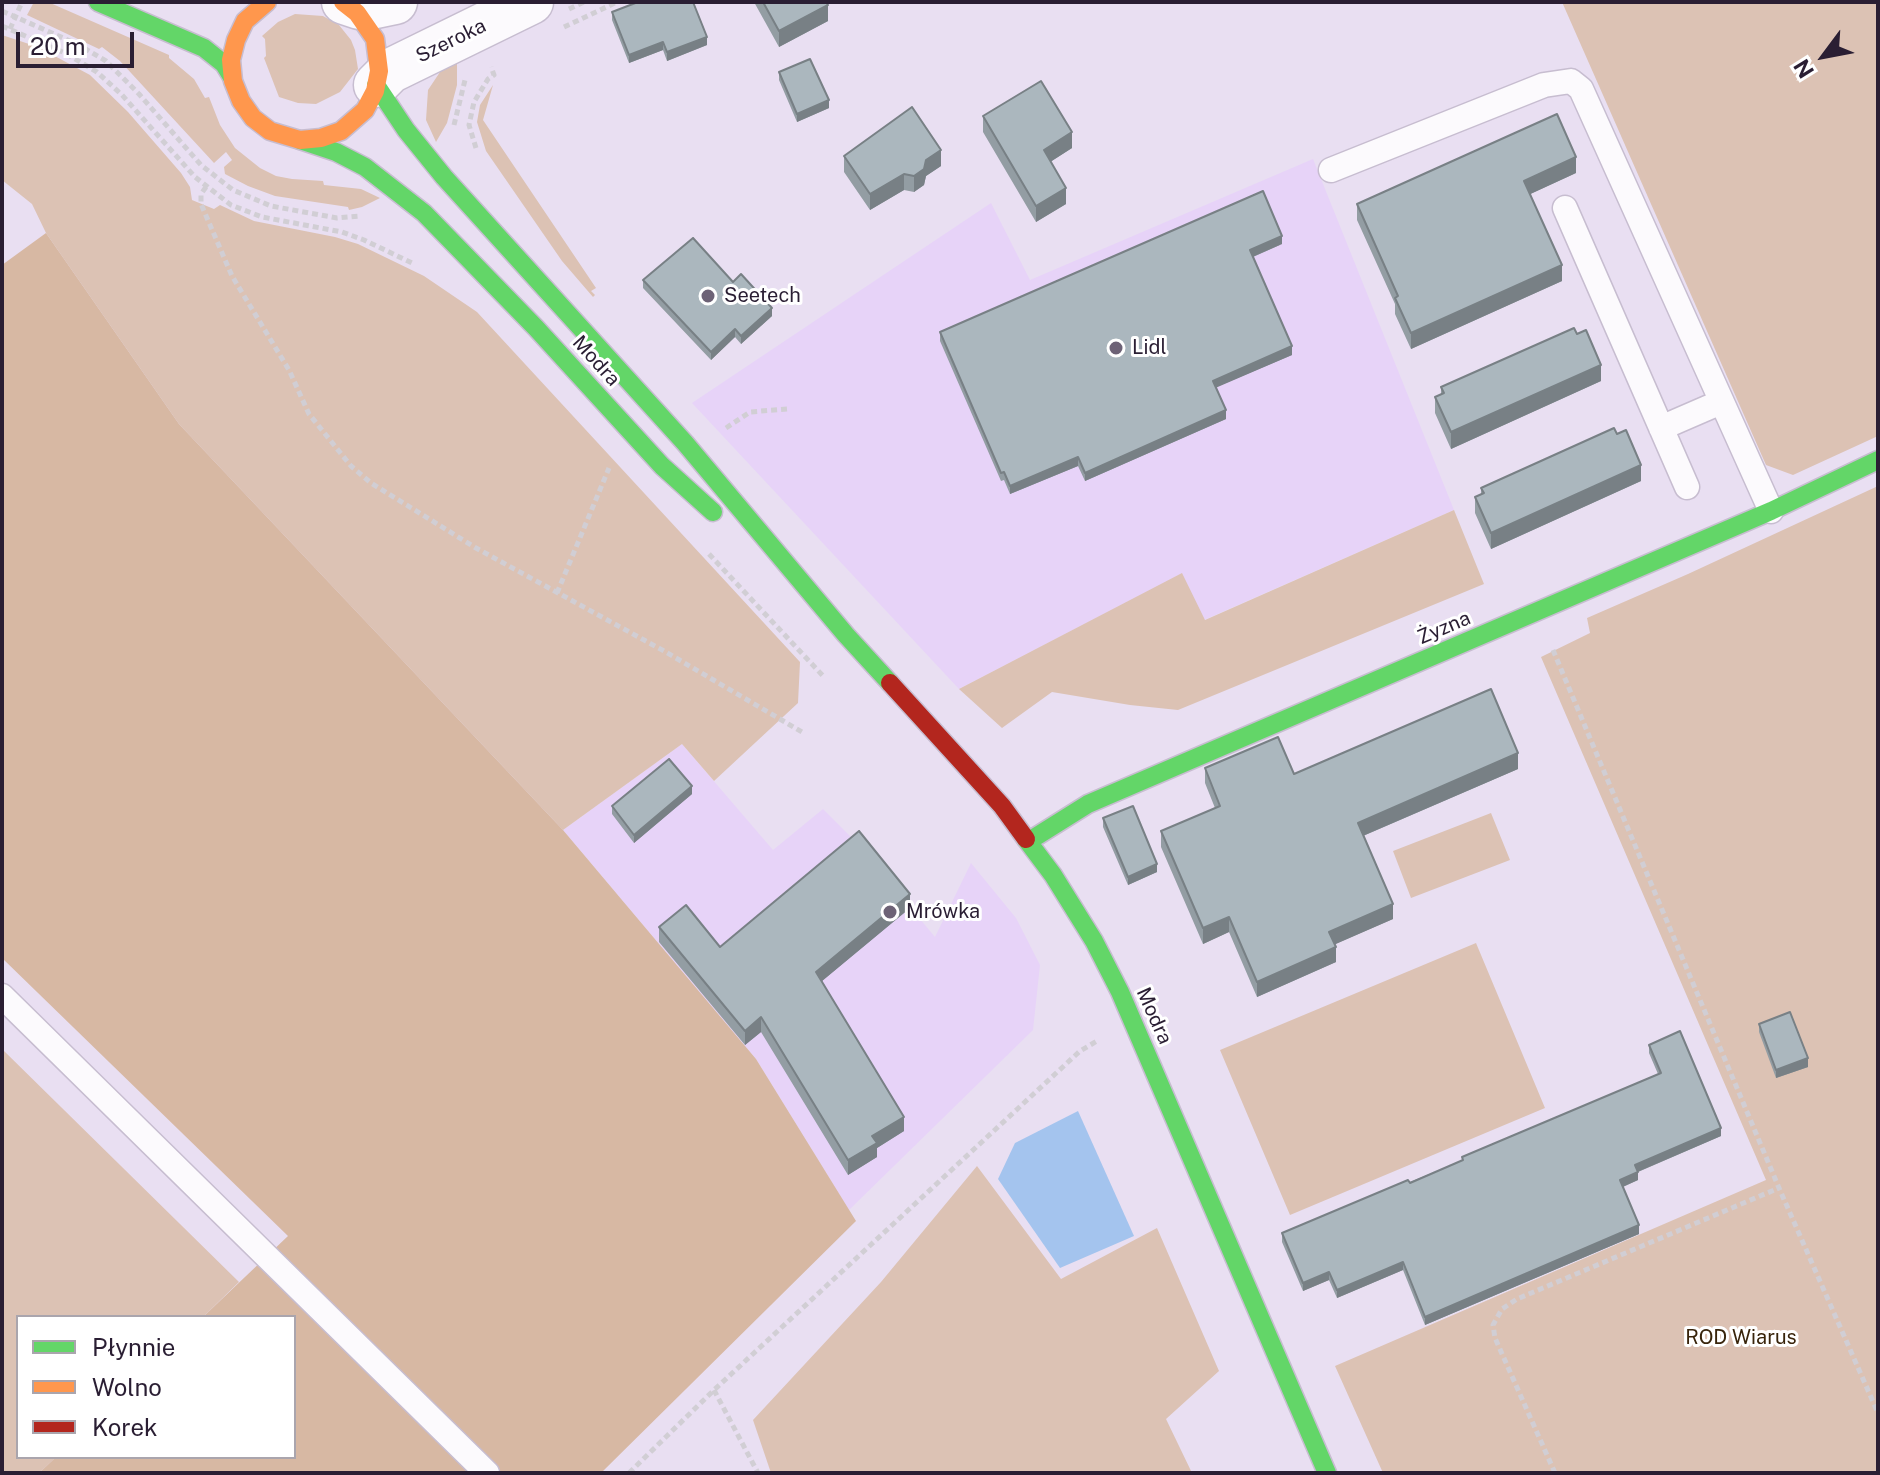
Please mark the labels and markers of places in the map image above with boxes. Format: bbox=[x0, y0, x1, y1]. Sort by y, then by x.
place label: Seetech bbox=[724, 284, 801, 308]
marker: Seetech bbox=[699, 287, 717, 305]
place label: Lidl bbox=[1132, 336, 1167, 360]
marker: Lidl bbox=[1107, 339, 1125, 357]
place label: Mrówka bbox=[906, 900, 980, 924]
marker: Mrówka bbox=[881, 903, 899, 921]

